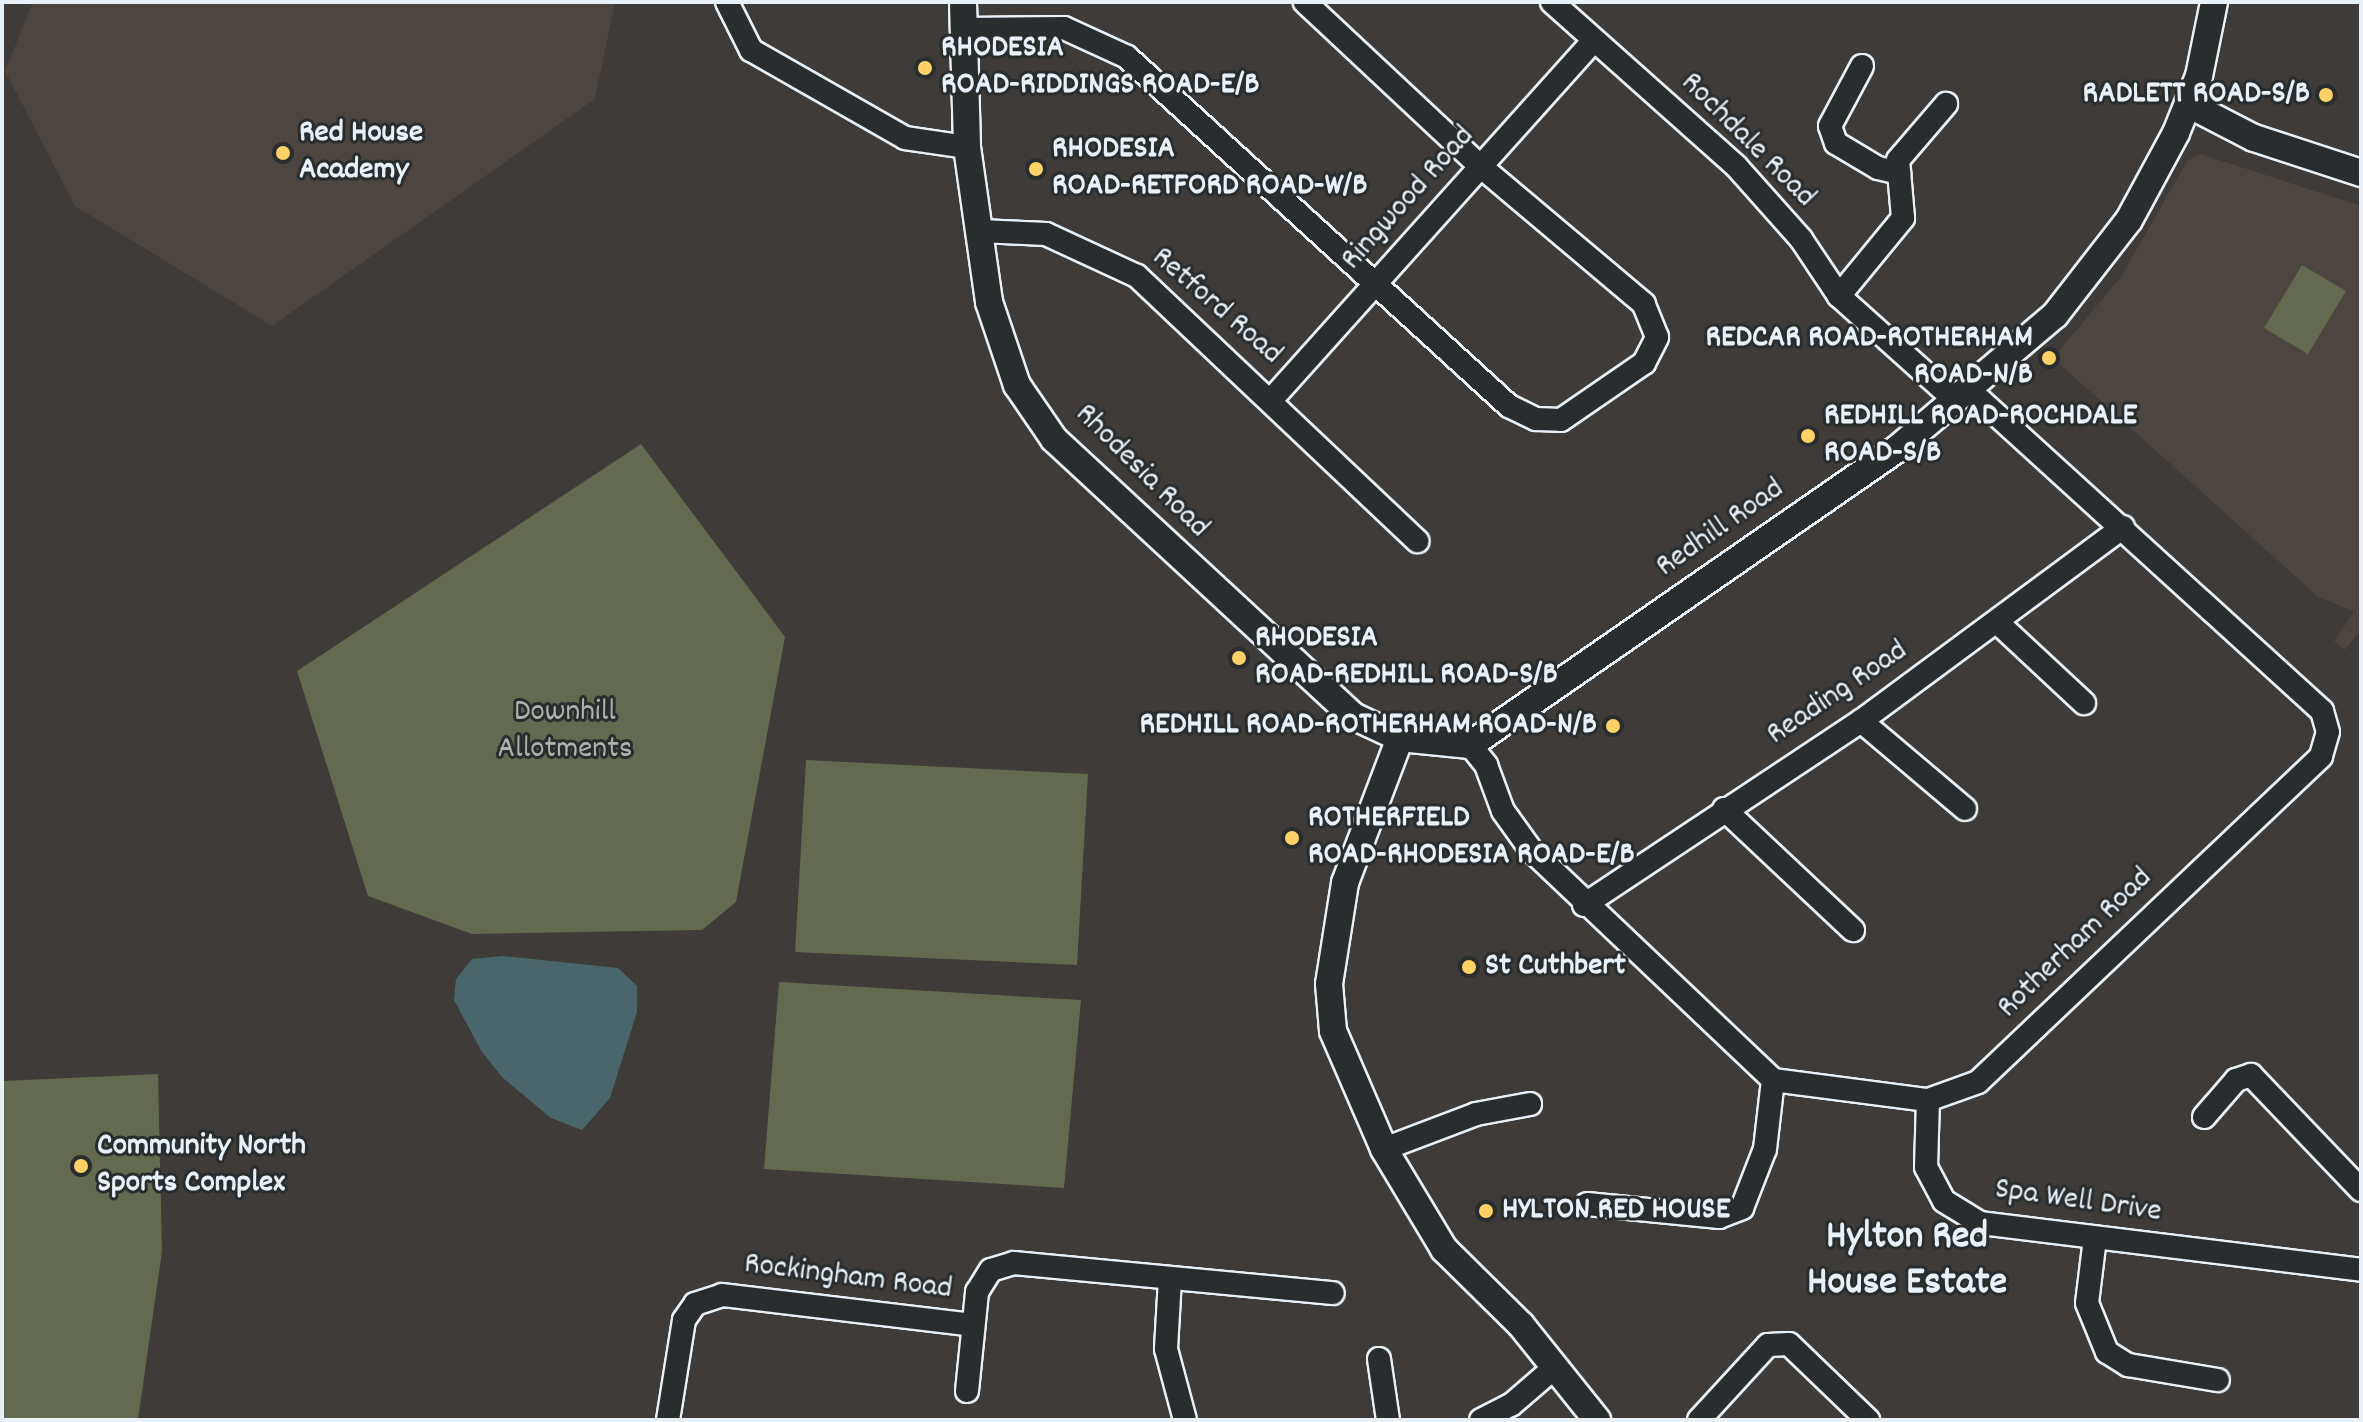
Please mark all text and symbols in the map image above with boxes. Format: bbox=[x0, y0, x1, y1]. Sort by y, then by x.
place label: RHODESIA ROAD-RIDDINGS ROAD-E/B bbox=[941, 31, 1259, 106]
marker: RHODESIA ROAD-RIDDINGS ROAD-E/B bbox=[916, 59, 934, 77]
street label: Rochdale Road bbox=[1671, 65, 1823, 217]
place label: RADLETT ROAD-S/B bbox=[2083, 76, 2310, 114]
marker: RADLETT ROAD-S/B bbox=[2317, 86, 2335, 104]
place label: Red House Academy bbox=[299, 116, 423, 191]
street label: Ringwood Road bbox=[1334, 119, 1484, 279]
place label: RHODESIA ROAD-RETFORD ROAD-W/B bbox=[1052, 132, 1367, 207]
marker: Red House Academy bbox=[274, 144, 292, 162]
marker: RHODESIA ROAD-RETFORD ROAD-W/B bbox=[1027, 160, 1045, 178]
street label: Retford Road bbox=[1143, 240, 1289, 374]
place label: REDCAR ROAD-ROTHERHAM ROAD-N/B bbox=[1705, 321, 2033, 396]
marker: REDCAR ROAD-ROTHERHAM ROAD-N/B bbox=[2040, 349, 2058, 367]
street label: Rhodesia Road bbox=[1066, 397, 1216, 547]
place label: REDHILL ROAD-ROCHDALE ROAD-S/B bbox=[1824, 399, 2137, 474]
marker: REDHILL ROAD-ROCHDALE ROAD-S/B bbox=[1799, 427, 1817, 445]
street label: Redhill Road bbox=[1650, 471, 1792, 587]
place label: RHODESIA ROAD-REDHILL ROAD-S/B bbox=[1255, 621, 1558, 696]
street label: Reading Road bbox=[1760, 633, 1916, 755]
marker: RHODESIA ROAD-REDHILL ROAD-S/B bbox=[1230, 649, 1248, 667]
park label: Downhill Allotments bbox=[498, 695, 632, 770]
place label: REDHILL ROAD-ROTHERHAM ROAD-N/B bbox=[1140, 707, 1597, 745]
marker: REDHILL ROAD-ROTHERHAM ROAD-N/B bbox=[1604, 717, 1622, 735]
place label: ROTHERFIELD ROAD-RHODESIA ROAD-E/B bbox=[1308, 801, 1635, 876]
marker: ROTHERFIELD ROAD-RHODESIA ROAD-E/B bbox=[1283, 829, 1301, 847]
street label: Rotherham Road bbox=[1990, 860, 2162, 1028]
place label: St Cuthbert bbox=[1485, 948, 1626, 986]
marker: St Cuthbert bbox=[1460, 958, 1478, 976]
place label: Community North Sports Complex bbox=[97, 1129, 306, 1204]
marker: Community North Sports Complex bbox=[72, 1157, 90, 1175]
street label: Spa Well Drive bbox=[1992, 1171, 2164, 1233]
place label: HYLTON RED HOUSE bbox=[1502, 1192, 1730, 1230]
marker: HYLTON RED HOUSE bbox=[1477, 1202, 1495, 1220]
district label: Hylton Red House Estate bbox=[1807, 1215, 2007, 1309]
street label: Rockingham Road bbox=[742, 1246, 954, 1310]

